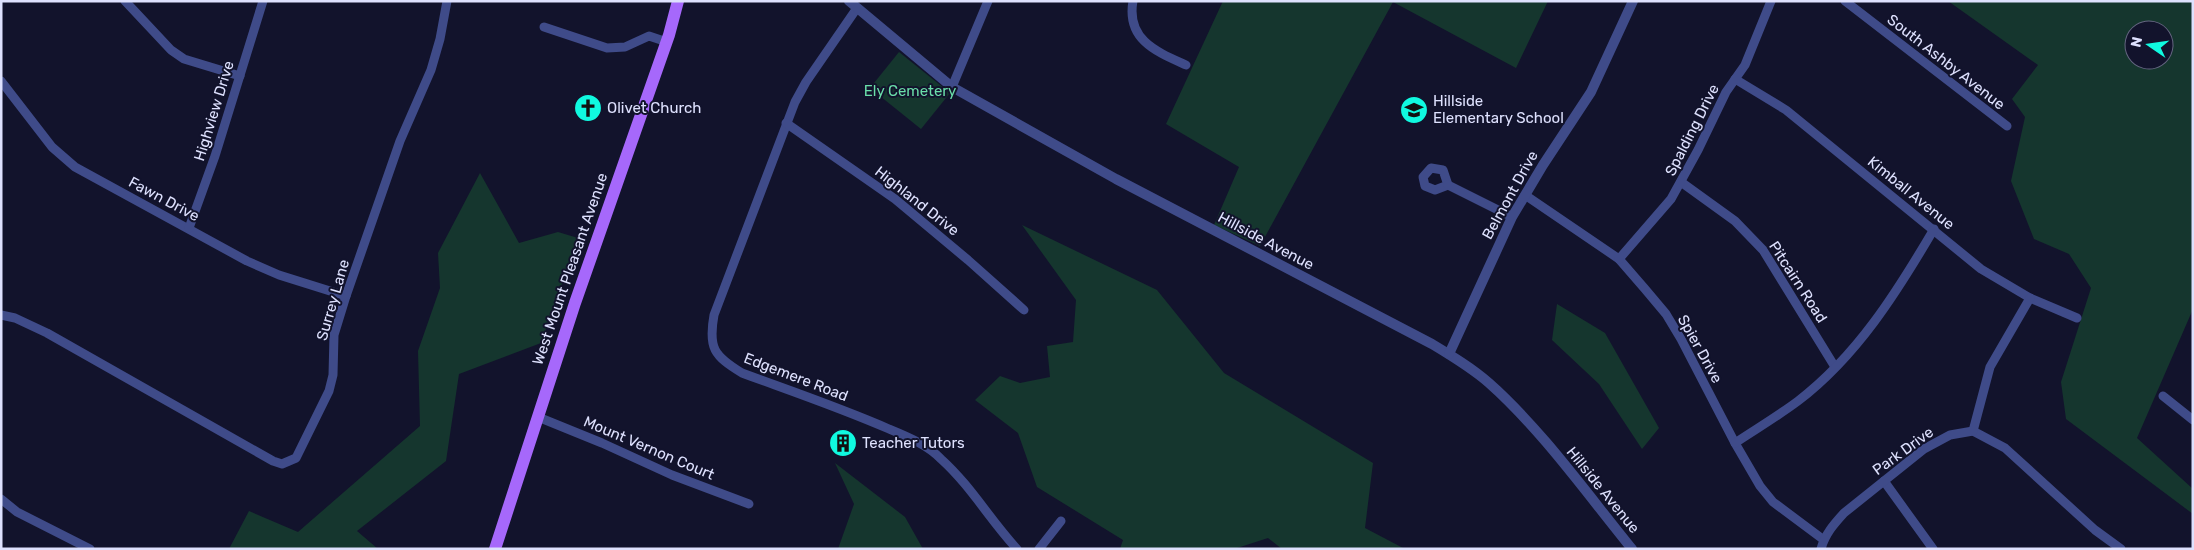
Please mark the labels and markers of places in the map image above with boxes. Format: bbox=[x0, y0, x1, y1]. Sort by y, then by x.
place label: Hillside Elementary School bbox=[1433, 92, 1564, 127]
church icon: Olivet Church bbox=[573, 93, 603, 123]
school or university icon: Hillside Elementary School bbox=[1399, 95, 1429, 125]
place label: Olivet Church bbox=[607, 99, 701, 117]
building icon: Teacher Tutors bbox=[828, 428, 858, 458]
place label: Teacher Tutors bbox=[862, 434, 965, 452]

